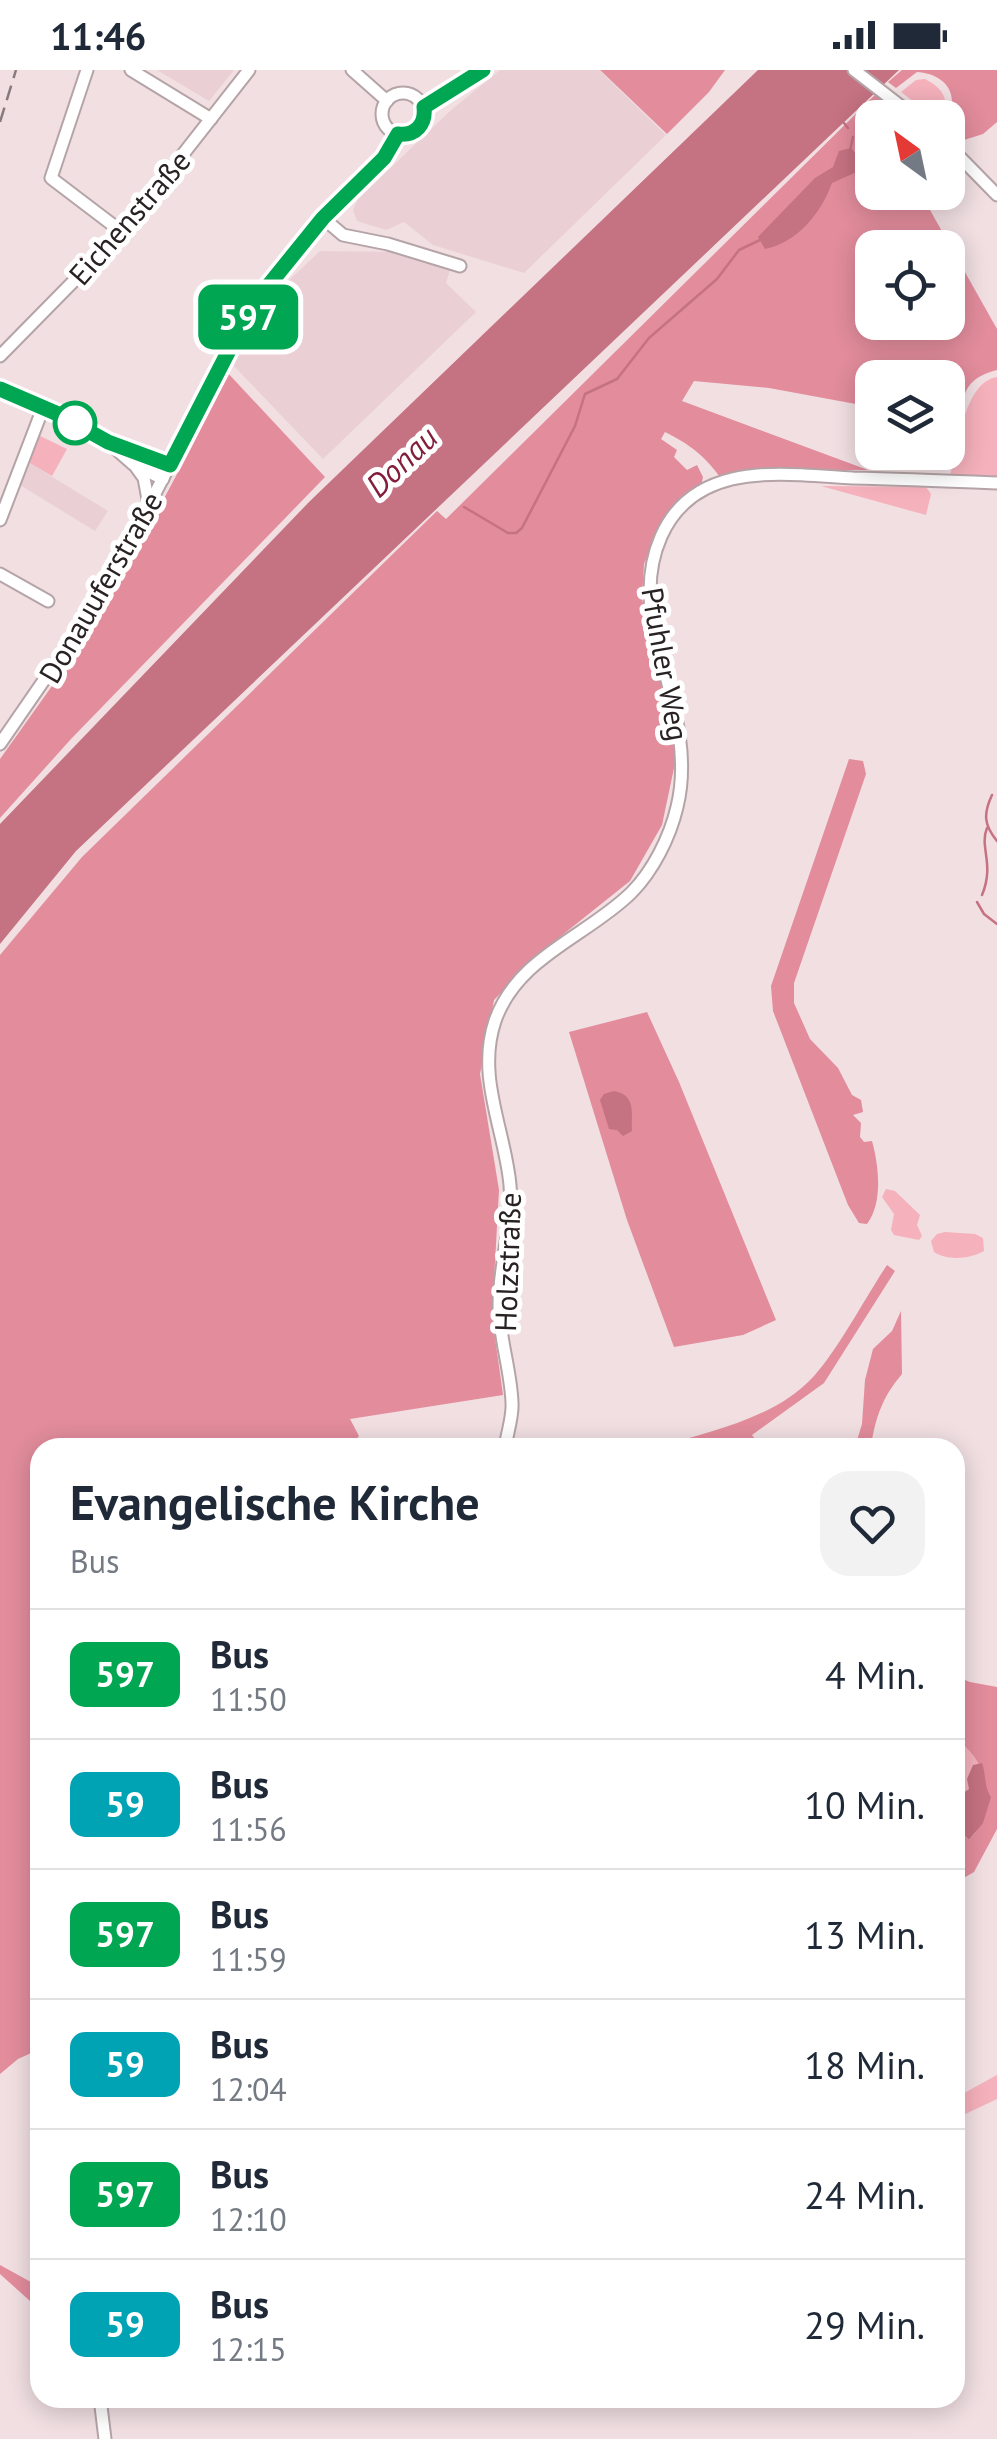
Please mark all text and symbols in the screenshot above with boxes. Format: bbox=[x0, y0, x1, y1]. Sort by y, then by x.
text: 11:46 bbox=[50, 11, 146, 60]
north arrow bbox=[855, 100, 965, 210]
map controls bbox=[855, 100, 965, 470]
street label: Eichenstraße bbox=[60, 141, 198, 293]
button: locate bbox=[855, 230, 965, 340]
line badge: 597 bbox=[190, 284, 306, 350]
text: 597 bbox=[218, 294, 278, 340]
button: layers bbox=[855, 360, 965, 470]
unlabelled marker bbox=[54, 402, 96, 444]
water label: Donau bbox=[356, 417, 446, 505]
street label: Donauuferstraße bbox=[29, 484, 171, 690]
street label: Pfuhler Weg bbox=[633, 584, 699, 744]
street label: Holzstraße bbox=[485, 1192, 529, 1332]
text: Evangelische Kirche bbox=[70, 1471, 480, 1533]
button: heart bbox=[820, 1471, 925, 1576]
text: Bus bbox=[70, 1540, 119, 1582]
text: Bus bbox=[210, 1629, 269, 1678]
text: 4 Min. bbox=[825, 1650, 925, 1699]
text: 597 bbox=[95, 1651, 155, 1697]
text: 11:50 bbox=[210, 1678, 287, 1720]
text: Bus bbox=[210, 1759, 269, 1808]
text: 10 Min. bbox=[804, 1780, 925, 1829]
text: 59 bbox=[105, 1781, 145, 1827]
text: 11:56 bbox=[210, 1808, 287, 1850]
text: Bus bbox=[210, 1889, 269, 1938]
text: 13 Min. bbox=[804, 1910, 925, 1959]
text: 597 bbox=[95, 1911, 155, 1957]
text: 11:59 bbox=[210, 1938, 287, 1980]
text: Bus bbox=[210, 2019, 269, 2068]
text: 18 Min. bbox=[804, 2040, 925, 2089]
text: 59 bbox=[105, 2041, 145, 2087]
text: 12:04 bbox=[210, 2068, 287, 2110]
text: Bus bbox=[210, 2149, 269, 2198]
text: 24 Min. bbox=[804, 2170, 925, 2219]
text: 597 bbox=[95, 2171, 155, 2217]
text: 12:10 bbox=[210, 2198, 287, 2240]
text: Bus bbox=[210, 2279, 269, 2328]
text: 29 Min. bbox=[804, 2300, 925, 2349]
text: 59 bbox=[105, 2301, 145, 2347]
text: 12:15 bbox=[210, 2328, 287, 2370]

